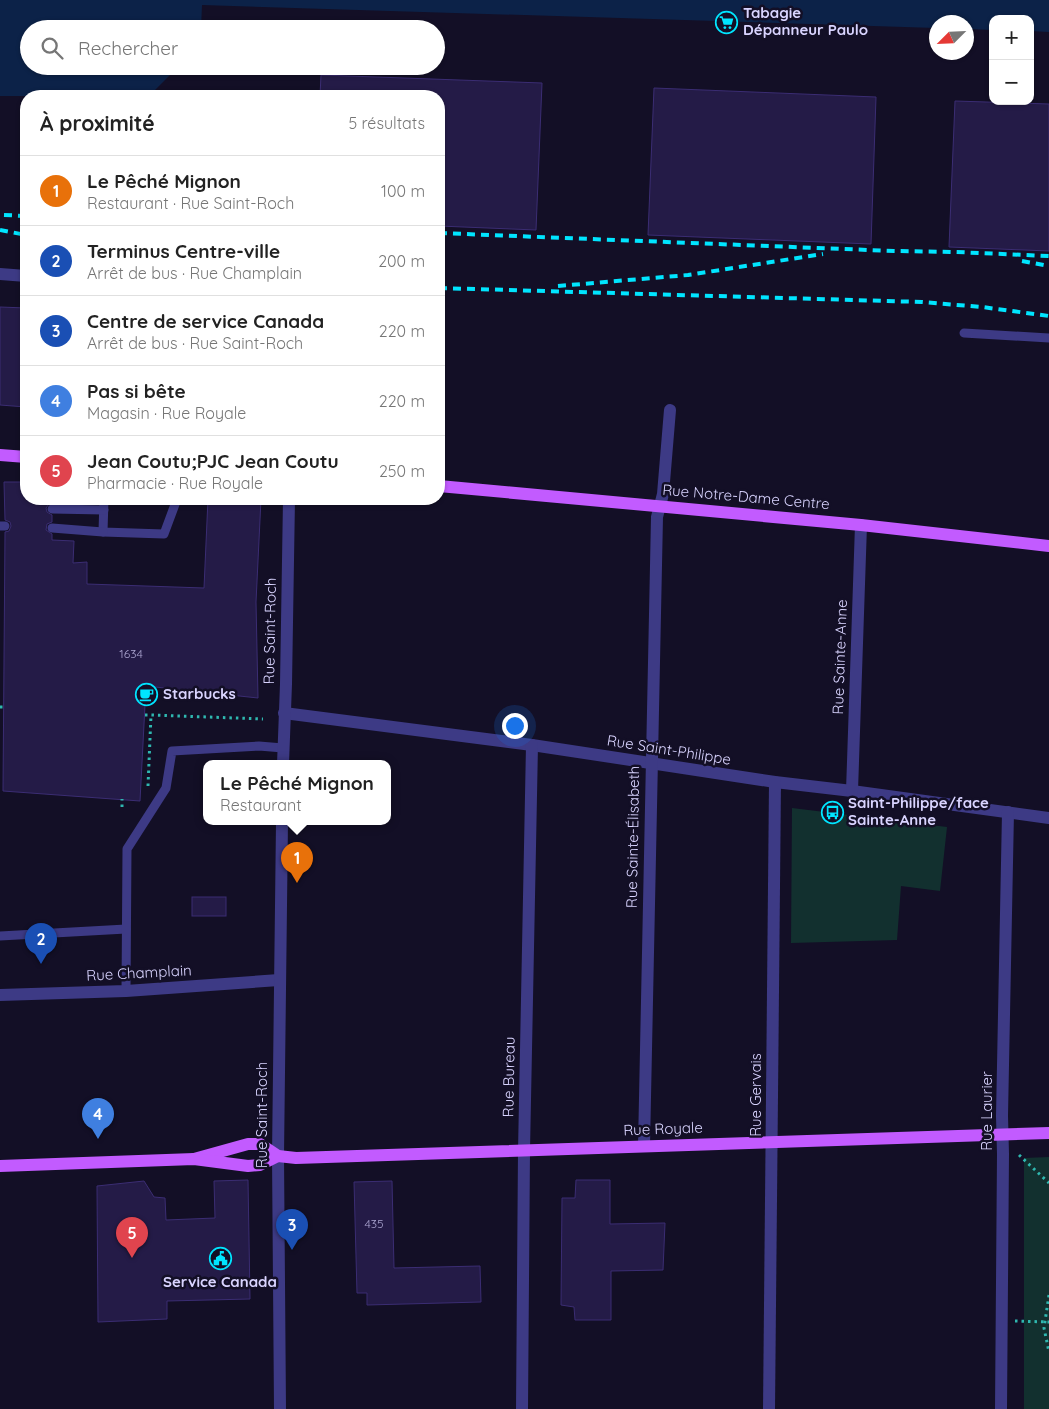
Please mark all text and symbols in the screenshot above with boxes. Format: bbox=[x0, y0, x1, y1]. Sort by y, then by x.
place label: Tabagie Dépanneur Paulo bbox=[743, 3, 868, 39]
supermarket icon: Tabagie Dépanneur Paulo bbox=[715, 10, 739, 34]
north arrow bbox=[929, 15, 974, 60]
map controls bbox=[989, 15, 1034, 105]
button: + bbox=[989, 15, 1034, 60]
search box bbox=[20, 20, 445, 75]
icon: search bbox=[38, 34, 66, 62]
text: Rechercher bbox=[78, 36, 178, 60]
button: − bbox=[989, 60, 1034, 105]
text: À proximité bbox=[40, 110, 155, 136]
text: 5 résultats bbox=[348, 113, 425, 133]
text: Le Pêché Mignon bbox=[87, 169, 241, 193]
text: 1 bbox=[53, 181, 59, 201]
text: 100 m bbox=[381, 181, 425, 201]
text: Restaurant · Rue Saint-Roch bbox=[87, 193, 294, 213]
text: Terminus Centre-ville bbox=[87, 239, 280, 263]
text: 2 bbox=[51, 251, 61, 271]
text: 200 m bbox=[378, 251, 425, 271]
text: Arrêt de bus · Rue Champlain bbox=[87, 263, 302, 283]
text: Centre de service Canada bbox=[87, 309, 324, 333]
text: 3 bbox=[52, 321, 60, 341]
text: 220 m bbox=[379, 321, 425, 341]
text: Arrêt de bus · Rue Saint-Roch bbox=[87, 333, 303, 353]
text: Pas si bête bbox=[87, 379, 186, 403]
text: 4 bbox=[51, 391, 61, 411]
text: 220 m bbox=[379, 391, 425, 411]
text: Magasin · Rue Royale bbox=[87, 403, 246, 423]
text: Jean Coutu;PJC Jean Coutu bbox=[87, 449, 339, 473]
text: 5 bbox=[51, 461, 61, 481]
text: 250 m bbox=[379, 461, 425, 481]
text: Pharmacie · Rue Royale bbox=[87, 473, 263, 493]
street label: Rue Notre-Dame Centre bbox=[662, 480, 831, 513]
street label: Rue Saint-Roch bbox=[259, 577, 280, 684]
street label: Rue Sainte-Anne bbox=[828, 599, 851, 715]
house number: 1634 bbox=[119, 646, 143, 661]
cafe icon: Starbucks bbox=[135, 682, 159, 706]
place label: Starbucks bbox=[163, 684, 236, 703]
your location bbox=[502, 713, 528, 739]
street label: Rue Saint-Philippe bbox=[606, 730, 732, 769]
popup bbox=[203, 760, 391, 825]
street label: Rue Sainte-Élisabeth bbox=[622, 766, 643, 908]
text: Le Pêché Mignon bbox=[220, 771, 374, 795]
place label: Saint-Philippe/face Sainte-Anne bbox=[848, 793, 989, 829]
text: Restaurant bbox=[220, 795, 302, 815]
bus stop icon: Saint-Philippe/face Sainte-Anne bbox=[820, 800, 844, 824]
pin: 1 bbox=[281, 842, 313, 883]
pin: 2 bbox=[25, 923, 57, 964]
street label: Rue Champlain bbox=[86, 960, 192, 985]
street label: Rue Bureau bbox=[498, 1036, 519, 1118]
street label: Rue Gervais bbox=[746, 1053, 765, 1137]
street label: Rue Saint-Roch bbox=[252, 1062, 271, 1168]
street label: Rue Laurier bbox=[977, 1071, 996, 1151]
pin: 4 bbox=[82, 1098, 114, 1139]
street label: Rue Royale bbox=[623, 1118, 703, 1139]
pin: 3 bbox=[276, 1209, 308, 1250]
house number: 435 bbox=[364, 1216, 384, 1231]
pin: 5 bbox=[116, 1217, 148, 1258]
public building icon: Service Canada bbox=[208, 1247, 232, 1271]
place label: Service Canada bbox=[163, 1272, 277, 1291]

